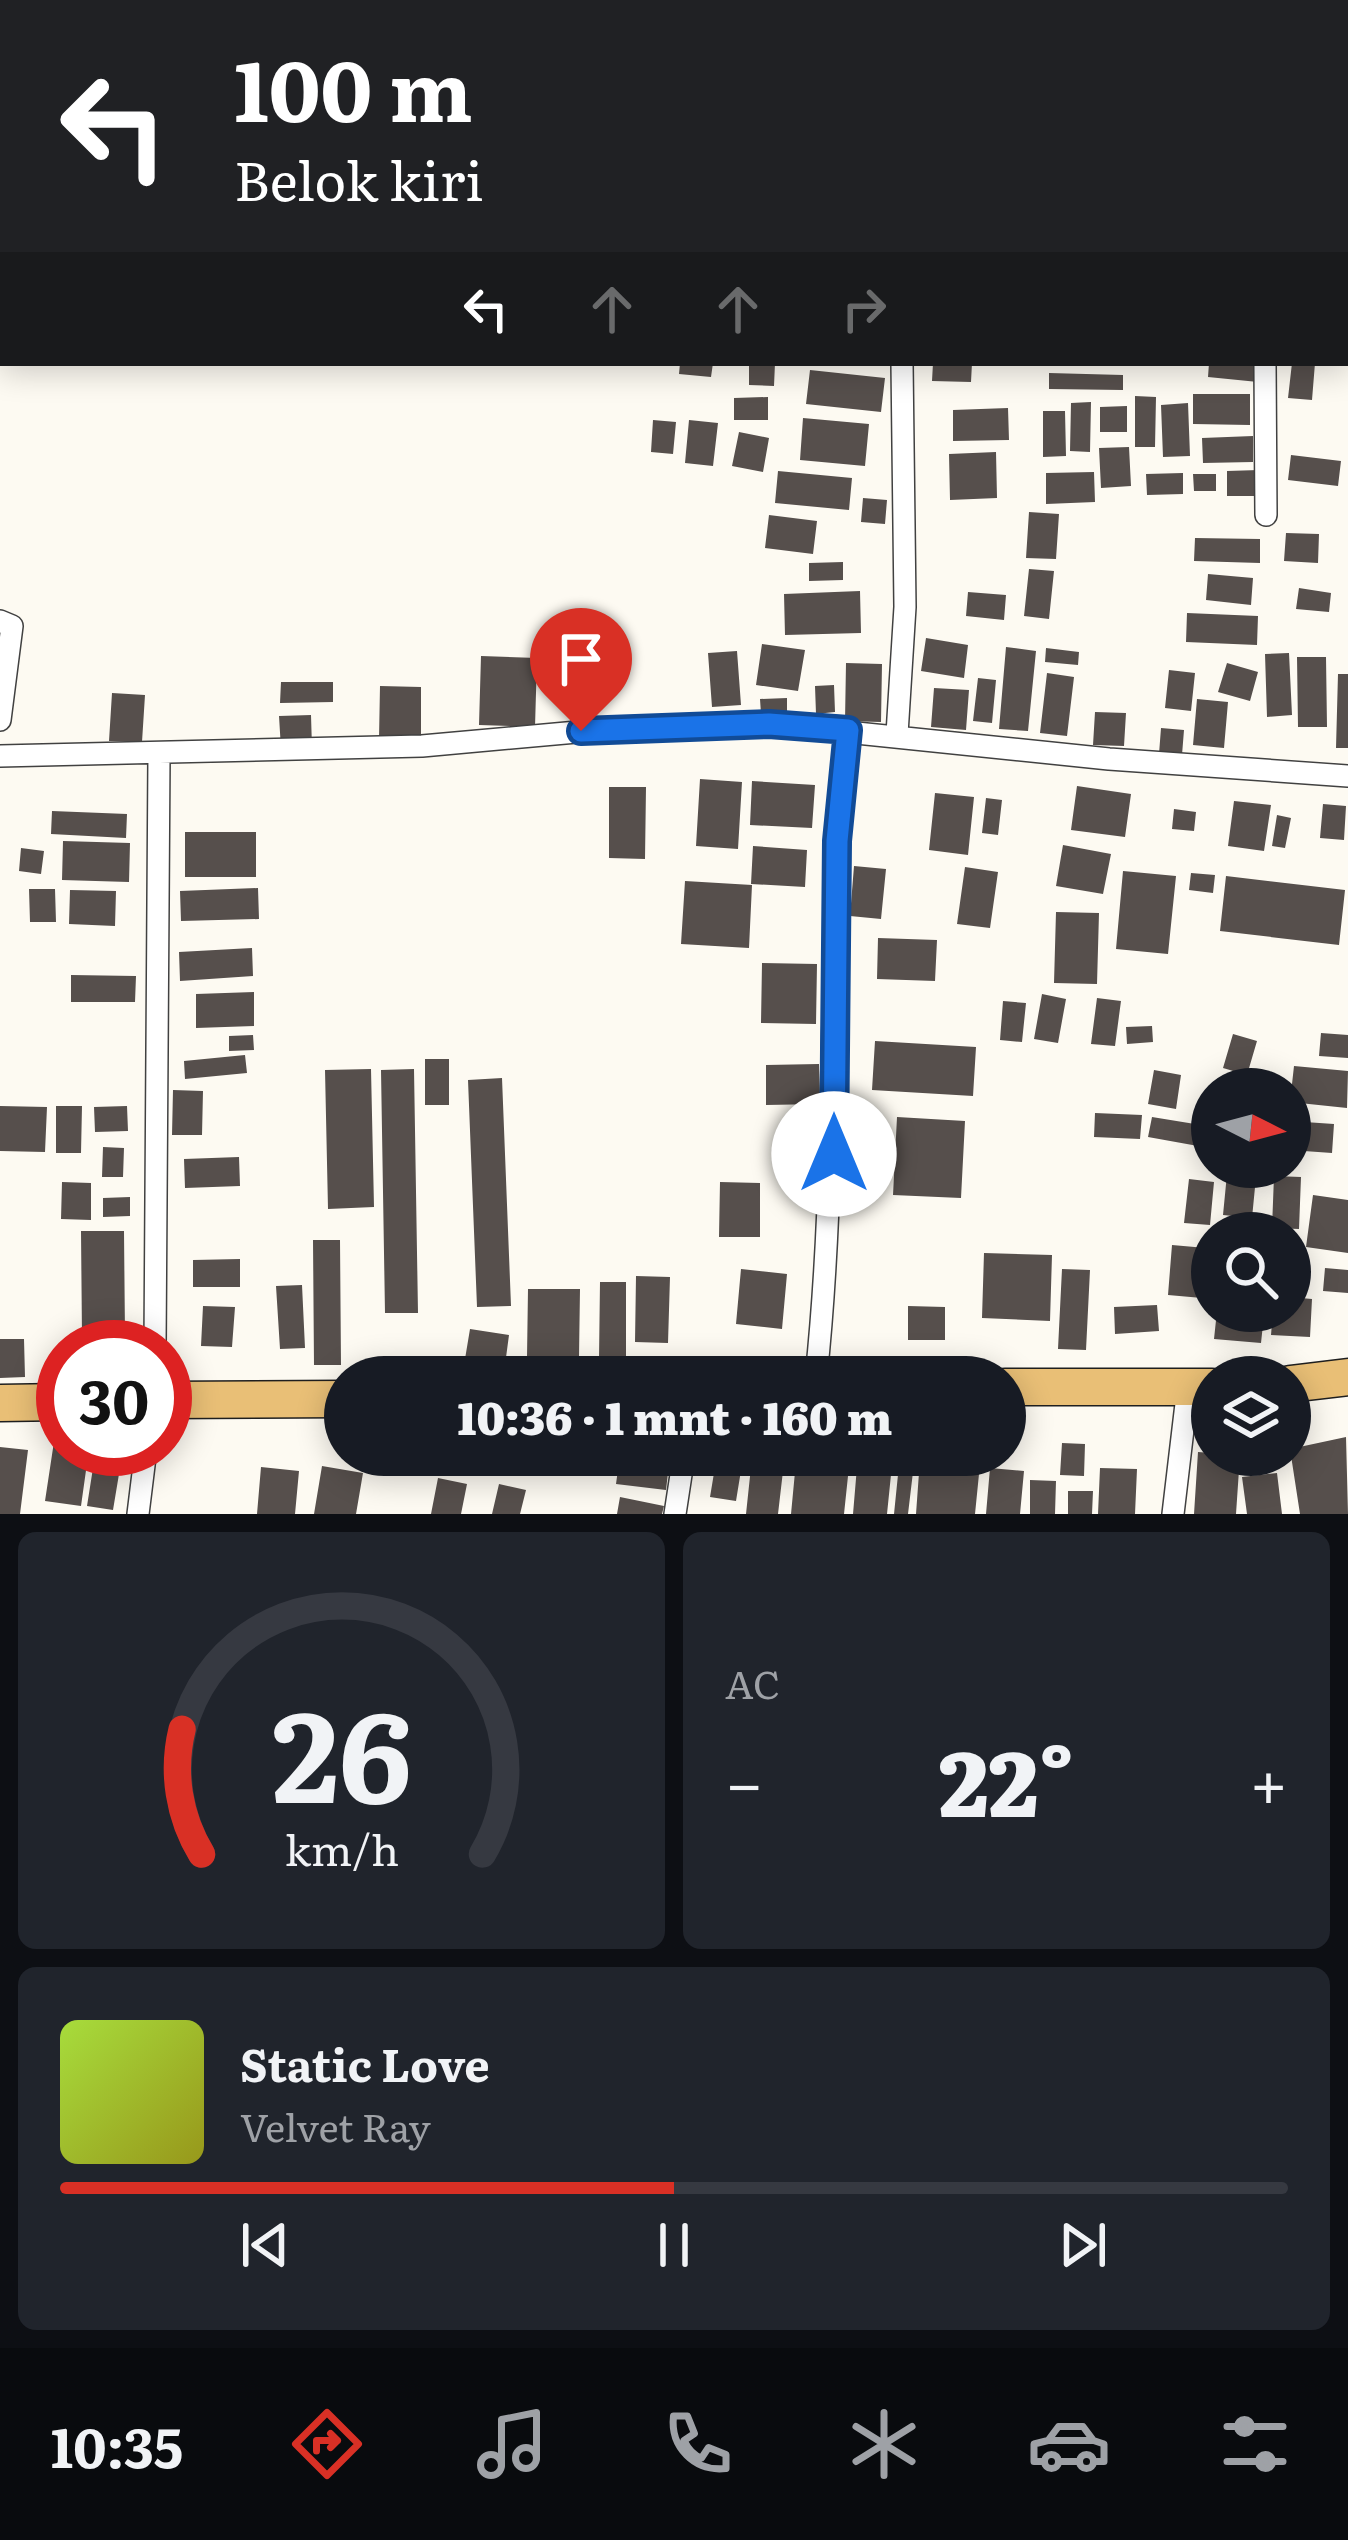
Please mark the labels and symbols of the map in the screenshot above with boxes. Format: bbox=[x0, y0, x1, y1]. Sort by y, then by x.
pin bbox=[530, 608, 632, 731]
north arrow bbox=[1191, 1068, 1311, 1188]
position arrow bbox=[771, 1091, 897, 1217]
speed limit sign: 30 bbox=[36, 1320, 192, 1476]

